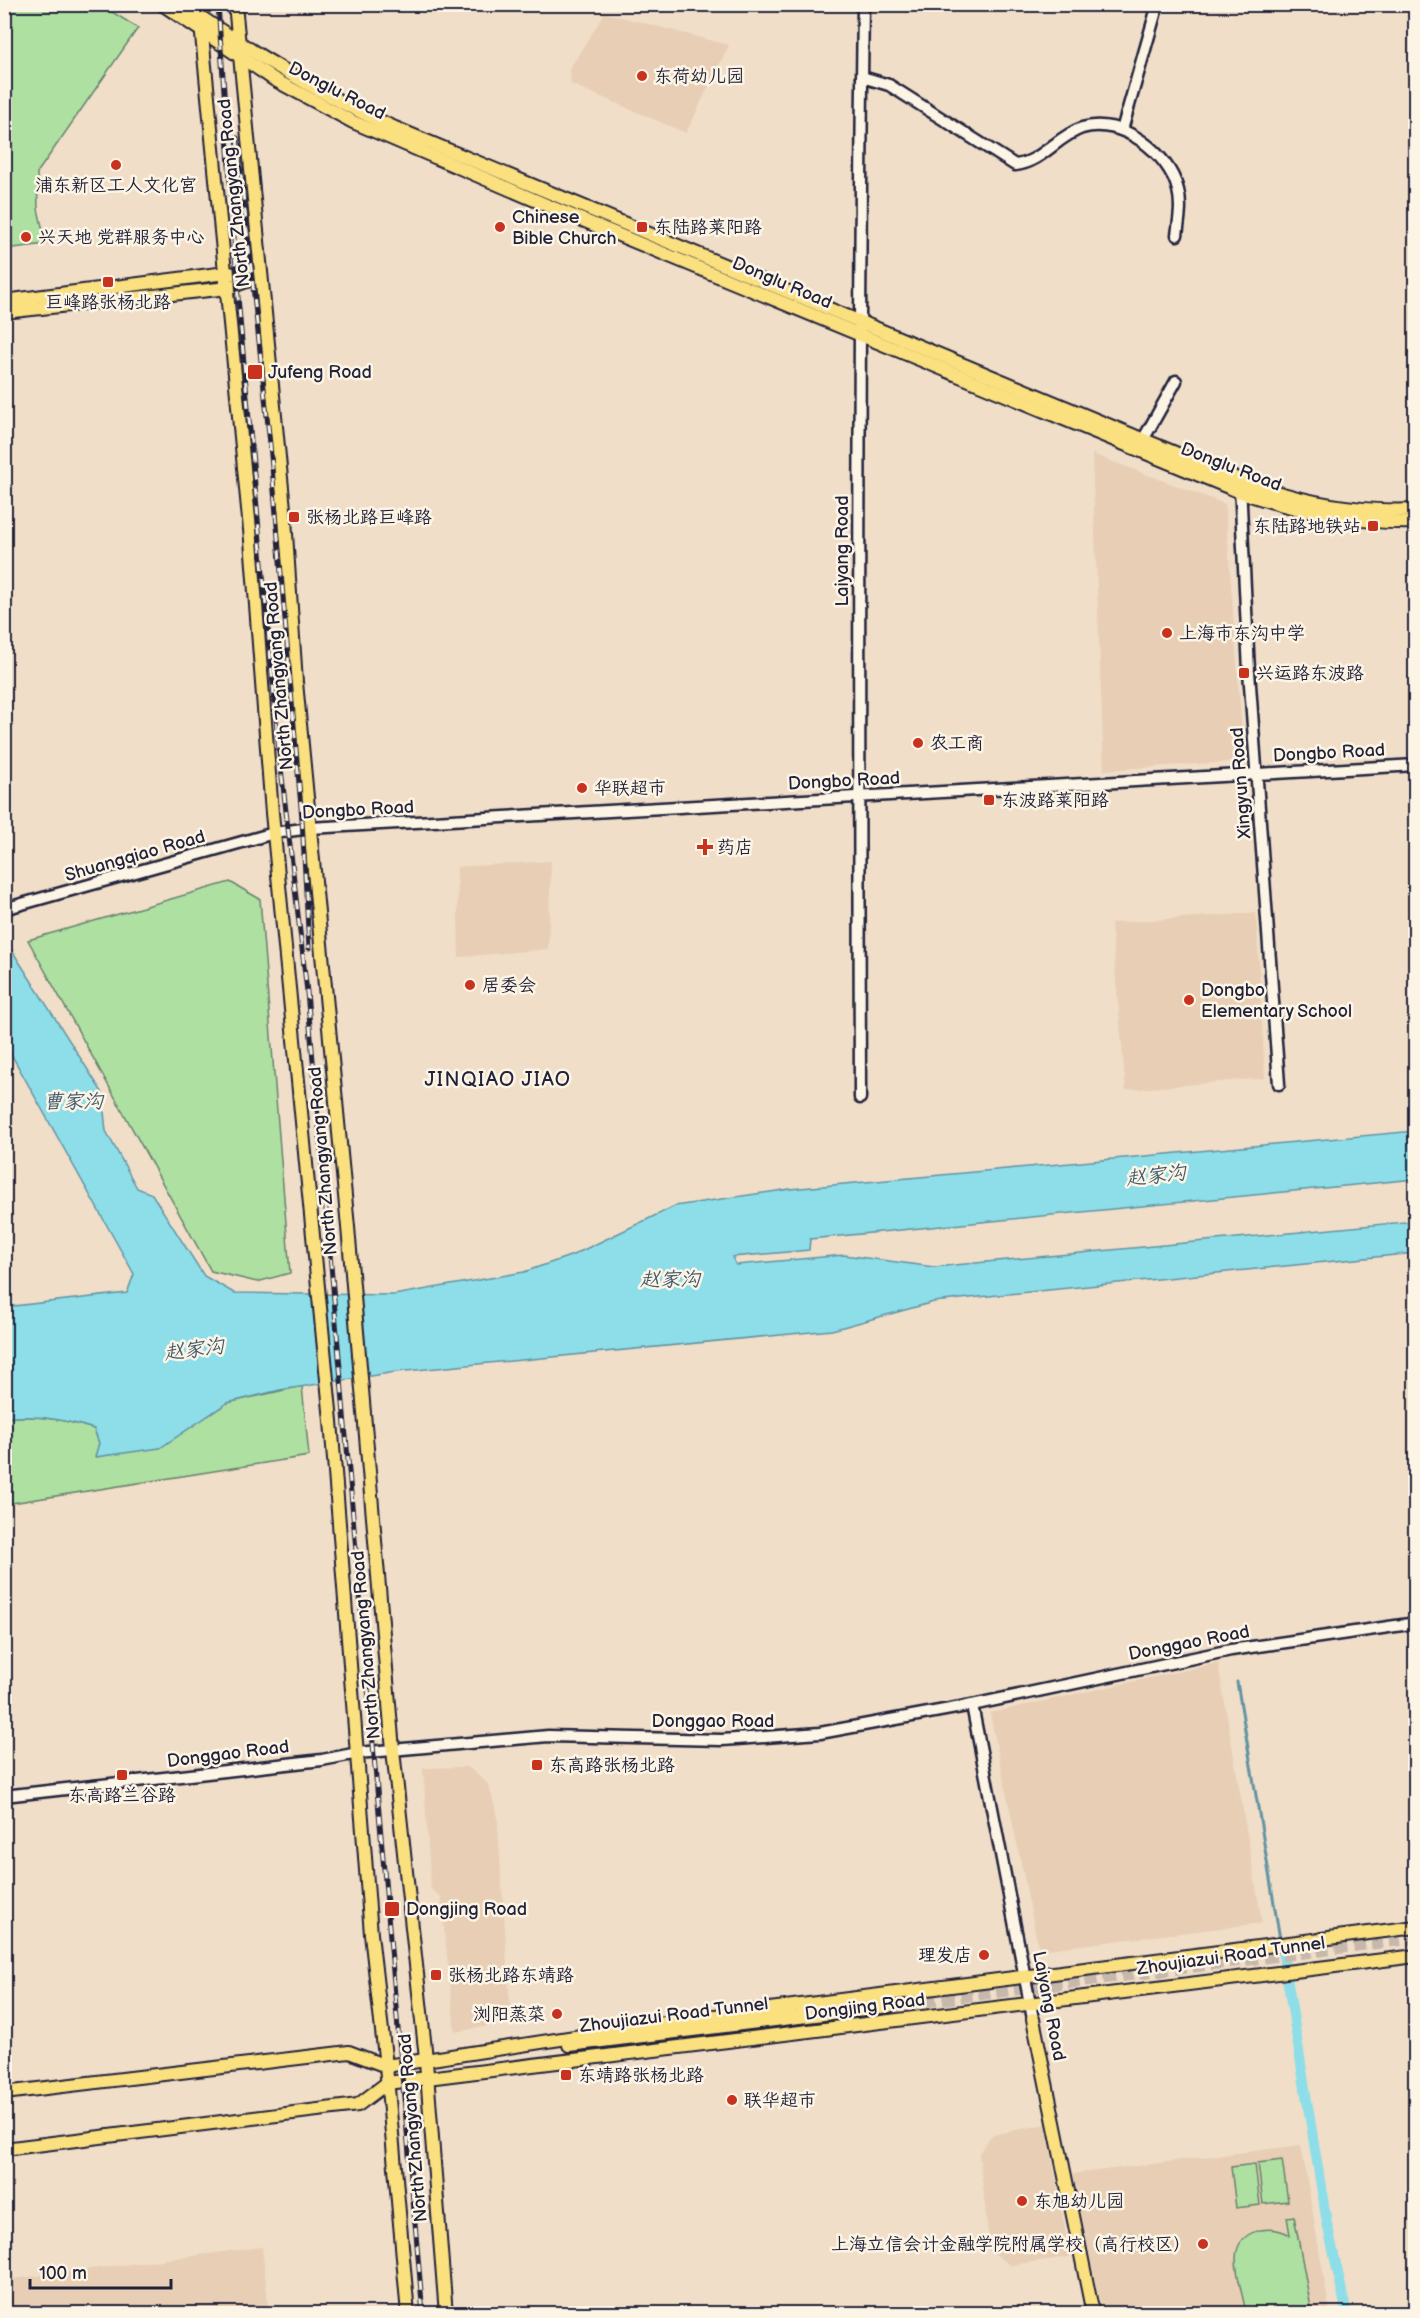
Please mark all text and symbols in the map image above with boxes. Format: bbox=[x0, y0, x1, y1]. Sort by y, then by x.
street label: Donglu Road bbox=[285, 58, 389, 124]
place label: 东荷幼儿园 bbox=[654, 66, 744, 87]
marker: 东荷幼儿园 bbox=[635, 69, 649, 83]
street label: North Zhangyang Road bbox=[214, 98, 254, 288]
marker: 浦东新区工人文化宫 bbox=[109, 158, 123, 172]
place label: 浦东新区工人文化宫 bbox=[35, 175, 197, 196]
place label: Chinese Bible Church bbox=[512, 207, 616, 249]
place label: 东陆路莱阳路 bbox=[654, 217, 762, 238]
marker: Chinese Bible Church bbox=[493, 220, 507, 234]
marker: 东陆路莱阳路 bbox=[635, 220, 649, 234]
place label: 兴天地 党群服务中心 bbox=[38, 227, 205, 248]
marker: 兴天地 党群服务中心 bbox=[19, 230, 33, 244]
street label: Donglu Road bbox=[729, 253, 835, 313]
marker: 巨峰路张杨北路 bbox=[101, 275, 115, 289]
place label: 巨峰路张杨北路 bbox=[45, 292, 171, 313]
place label: Jufeng Road bbox=[268, 362, 372, 383]
marker: Jufeng Road bbox=[246, 363, 264, 381]
street label: Donglu Road bbox=[1178, 438, 1284, 496]
street label: Laiyang Road bbox=[832, 496, 853, 606]
place label: 张杨北路巨峰路 bbox=[306, 507, 432, 528]
marker: 张杨北路巨峰路 bbox=[287, 510, 301, 524]
place label: 东陆路地铁站 bbox=[1253, 516, 1361, 537]
marker: 东陆路地铁站 bbox=[1366, 519, 1380, 533]
street label: North Zhangyang Road bbox=[260, 581, 298, 771]
place label: 上海市东沟中学 bbox=[1179, 623, 1305, 644]
marker: 上海市东沟中学 bbox=[1160, 626, 1174, 640]
place label: 兴运路东波路 bbox=[1256, 663, 1364, 684]
marker: 兴运路东波路 bbox=[1237, 666, 1251, 680]
street label: Xingyun Road bbox=[1227, 727, 1255, 840]
place label: 农工商 bbox=[930, 733, 984, 754]
marker: 农工商 bbox=[911, 736, 925, 750]
street label: Dongbo Road bbox=[1272, 740, 1386, 766]
street label: Dongbo Road bbox=[787, 768, 901, 794]
place label: 华联超市 bbox=[594, 778, 666, 799]
marker: 华联超市 bbox=[575, 781, 589, 795]
place label: 东波路莱阳路 bbox=[1001, 790, 1109, 811]
marker: 东波路莱阳路 bbox=[982, 793, 996, 807]
street label: Dongbo Road bbox=[301, 797, 415, 823]
street label: Shuangqiao Road bbox=[62, 826, 208, 886]
place label: 药店 bbox=[717, 837, 753, 858]
marker: 药店 bbox=[698, 840, 712, 854]
place label: 居委会 bbox=[482, 975, 536, 996]
marker: 居委会 bbox=[463, 978, 477, 992]
place label: Dongbo Elementary School bbox=[1201, 980, 1352, 1022]
marker: Dongbo Elementary School bbox=[1182, 993, 1196, 1007]
street label: North Zhangyang Road bbox=[304, 1066, 342, 1256]
district label: JINQIAO JIAO bbox=[425, 1068, 571, 1092]
water label: 曹家沟 bbox=[43, 1090, 105, 1114]
water label: 赵家沟 bbox=[1125, 1161, 1189, 1191]
water label: 赵家沟 bbox=[640, 1268, 702, 1292]
water label: 赵家沟 bbox=[163, 1334, 227, 1366]
street label: North Zhangyang Road bbox=[347, 1550, 385, 1740]
street label: Donggao Road bbox=[1127, 1621, 1251, 1665]
street label: Donggao Road bbox=[652, 1711, 774, 1732]
street label: Donggao Road bbox=[166, 1736, 290, 1772]
place label: 东高路张杨北路 bbox=[549, 1755, 675, 1776]
marker: 东高路张杨北路 bbox=[530, 1758, 544, 1772]
marker: 东高路兰谷路 bbox=[115, 1768, 129, 1782]
place label: 东高路兰谷路 bbox=[68, 1785, 176, 1806]
place label: Dongjing Road bbox=[406, 1899, 527, 1920]
marker: Dongjing Road bbox=[383, 1900, 401, 1918]
street label: Zhoujiazui Road Tunnel bbox=[1135, 1932, 1326, 1980]
place label: 理发店 bbox=[918, 1945, 972, 1966]
marker: 理发店 bbox=[977, 1948, 991, 1962]
street label: Laiyang Road bbox=[1028, 1950, 1070, 2062]
place label: 张杨北路东靖路 bbox=[448, 1965, 574, 1986]
marker: 张杨北路东靖路 bbox=[429, 1968, 443, 1982]
street label: Dongjing Road bbox=[804, 1989, 926, 2025]
street label: Zhoujiazui Road Tunnel bbox=[578, 1993, 769, 2037]
place label: 浏阳蒸菜 bbox=[473, 2004, 545, 2025]
marker: 浏阳蒸菜 bbox=[550, 2007, 564, 2021]
street label: North Zhangyang Road bbox=[394, 2033, 432, 2223]
place label: 东靖路张杨北路 bbox=[578, 2065, 704, 2086]
marker: 东靖路张杨北路 bbox=[559, 2068, 573, 2082]
place label: 联华超市 bbox=[744, 2090, 816, 2111]
marker: 联华超市 bbox=[725, 2093, 739, 2107]
place label: 东旭幼儿园 bbox=[1034, 2191, 1124, 2212]
marker: 东旭幼儿园 bbox=[1015, 2194, 1029, 2208]
place label: 上海立信会计金融学院附属学校（高行校区） bbox=[831, 2234, 1191, 2255]
marker: 上海立信会计金融学院附属学校（高行校区） bbox=[1196, 2237, 1210, 2251]
scale bar bbox=[30, 2252, 171, 2290]
text: 100 m bbox=[39, 2263, 87, 2284]

